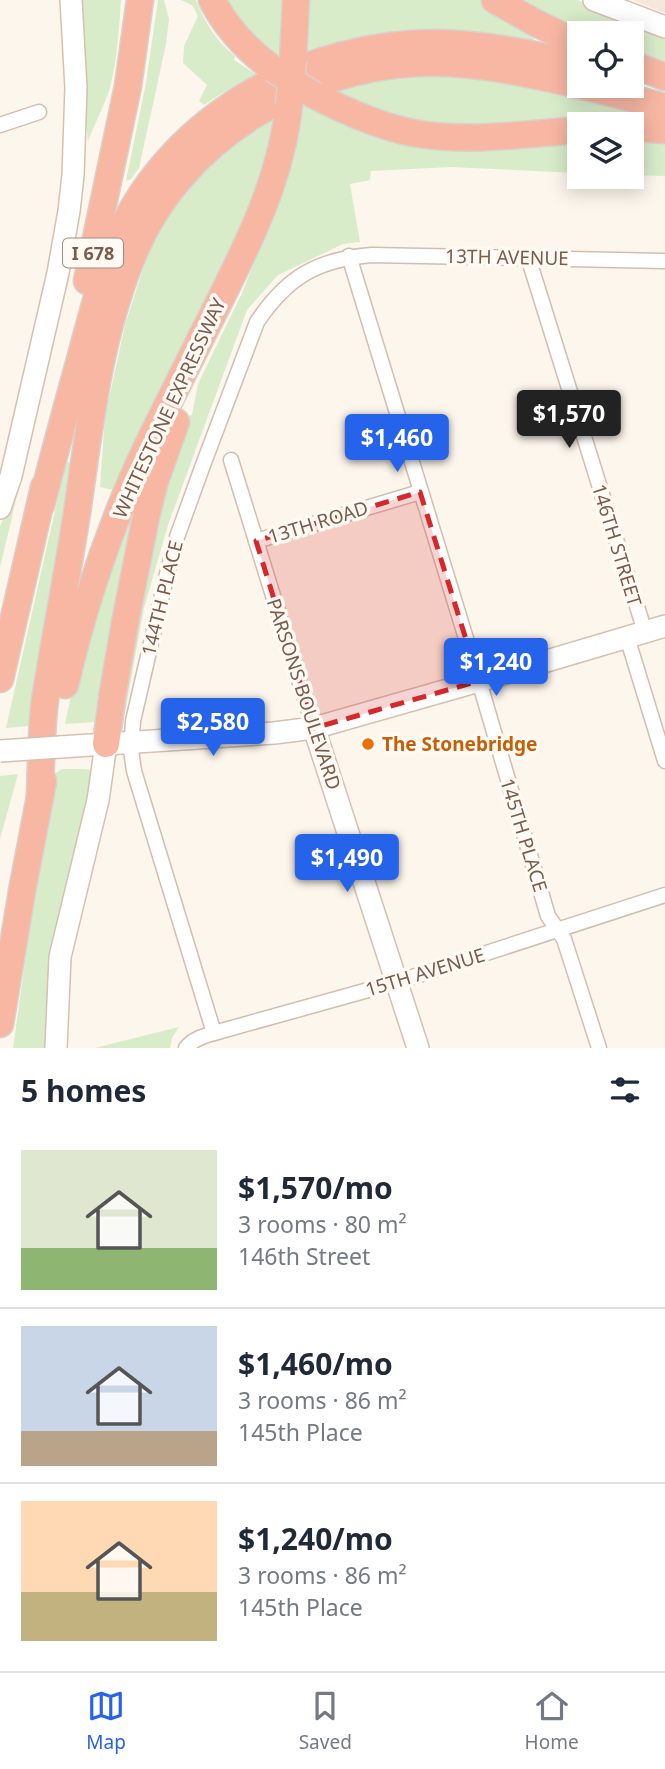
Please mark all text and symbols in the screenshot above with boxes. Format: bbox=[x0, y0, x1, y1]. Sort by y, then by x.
map controls bbox=[567, 21, 644, 189]
button: locate bbox=[567, 21, 644, 98]
button: layers bbox=[567, 112, 644, 189]
road number: I 678 bbox=[63, 239, 123, 268]
street label: 13TH AVENUE bbox=[445, 243, 569, 271]
street label: WHITESTONE EXPRESSWAY bbox=[107, 294, 232, 522]
pin: $1,570 bbox=[512, 391, 626, 450]
text: $1,570 bbox=[533, 397, 605, 429]
pin: $1,460 bbox=[340, 414, 454, 474]
text: $1,460 bbox=[361, 421, 433, 453]
street label: 146TH STREET bbox=[586, 481, 648, 610]
street label: 13TH ROAD bbox=[265, 494, 371, 550]
street label: 144TH PLACE bbox=[135, 538, 189, 658]
street label: PARSONS BOULEVARD bbox=[261, 595, 347, 793]
pin: $1,240 bbox=[439, 638, 553, 698]
text: $1,240 bbox=[460, 645, 532, 677]
pin: $2,580 bbox=[156, 698, 270, 758]
text: $2,580 bbox=[177, 705, 249, 737]
place label: The Stonebridge bbox=[382, 731, 537, 757]
marker: The Stonebridge bbox=[360, 736, 376, 752]
street label: 145TH PLACE bbox=[494, 775, 554, 895]
pin: $1,490 bbox=[290, 834, 404, 894]
text: $1,490 bbox=[311, 841, 383, 873]
street label: 15TH AVENUE bbox=[362, 942, 488, 1002]
text: 5 homes bbox=[21, 1070, 146, 1111]
icon: filters bbox=[606, 1071, 644, 1109]
text: $1,570/mo bbox=[238, 1167, 393, 1208]
icon: home bbox=[77, 1178, 161, 1262]
text: 3 rooms · 80 m² bbox=[238, 1208, 407, 1240]
text: 146th Street bbox=[238, 1240, 370, 1272]
text: $1,460/mo bbox=[238, 1343, 393, 1384]
icon: home bbox=[77, 1354, 161, 1438]
text: 3 rooms · 86 m² bbox=[238, 1384, 407, 1416]
text: 145th Place bbox=[238, 1416, 363, 1448]
text: $1,240/mo bbox=[238, 1518, 393, 1559]
icon: home bbox=[77, 1529, 161, 1613]
text: 3 rooms · 86 m² bbox=[238, 1559, 407, 1591]
text: 145th Place bbox=[238, 1591, 363, 1623]
tab: Map bbox=[86, 1687, 126, 1755]
tab: Saved bbox=[299, 1687, 352, 1755]
tab: Home bbox=[525, 1687, 579, 1755]

